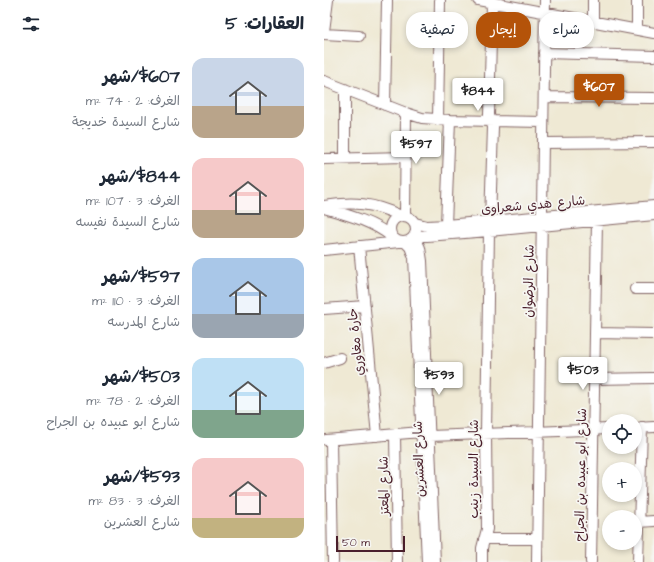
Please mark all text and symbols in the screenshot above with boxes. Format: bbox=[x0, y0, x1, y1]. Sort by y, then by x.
text: العقارات: 5 bbox=[225, 12, 304, 36]
chip: تصفية bbox=[406, 12, 468, 48]
chip: إيجار bbox=[476, 12, 531, 48]
chip: شراء bbox=[539, 12, 594, 48]
icon: filters bbox=[20, 13, 42, 35]
text: $607/شهر bbox=[103, 65, 180, 89]
icon: home bbox=[224, 74, 272, 122]
pin: $607 bbox=[575, 74, 623, 108]
pin: $844 bbox=[454, 78, 502, 112]
text: $607 bbox=[583, 78, 615, 96]
text: $844 bbox=[461, 82, 495, 100]
text: الغرف: 2 · 74 m² bbox=[86, 92, 180, 110]
text: شارع السيدة خديجة bbox=[72, 113, 180, 131]
pin: $597 bbox=[392, 131, 440, 165]
text: $597 bbox=[400, 135, 432, 153]
text: $844/شهر bbox=[100, 165, 180, 189]
icon: home bbox=[224, 174, 272, 222]
street label: شارع هدي شعراوى bbox=[480, 191, 586, 219]
text: الغرف: 3 · 107 m² bbox=[86, 192, 180, 210]
text: شارع السيدة نفيسه bbox=[76, 213, 180, 231]
street label: شارع الرضوان bbox=[519, 244, 539, 318]
text: $597/شهر bbox=[102, 265, 180, 289]
icon: home bbox=[224, 274, 272, 322]
text: الغرف: 3 · 110 m² bbox=[92, 292, 180, 310]
street label: حارة مغاوري bbox=[343, 307, 368, 377]
text: شارع المدرسه bbox=[108, 313, 180, 331]
pin: $503 bbox=[559, 357, 607, 391]
text: $503 bbox=[567, 361, 599, 379]
pin: $593 bbox=[415, 362, 463, 396]
text: $503/شهر bbox=[103, 365, 180, 389]
text: $593 bbox=[424, 366, 454, 384]
icon: home bbox=[224, 374, 272, 422]
text: الغرف: 2 · 78 m² bbox=[86, 392, 180, 410]
street label: شارع ابو عبيده بن الجراح bbox=[571, 408, 591, 542]
text: شارع ابو عبيده بن الجراح bbox=[46, 413, 180, 431]
map controls bbox=[602, 414, 642, 550]
button: locate bbox=[602, 414, 642, 454]
street label: شارع السيدة زينب bbox=[465, 420, 483, 518]
street label: شارع العشرين bbox=[409, 421, 429, 497]
street label: شارع المعتز bbox=[374, 456, 394, 517]
button: + bbox=[602, 462, 642, 502]
text: $593/شهر bbox=[104, 465, 180, 489]
icon: home bbox=[224, 474, 272, 522]
text: الغرف: 3 · 83 m² bbox=[89, 492, 180, 510]
button: − bbox=[602, 510, 642, 550]
text: شارع العشرين bbox=[104, 513, 180, 531]
scale bar bbox=[336, 534, 405, 553]
text: 50 m bbox=[342, 535, 370, 550]

